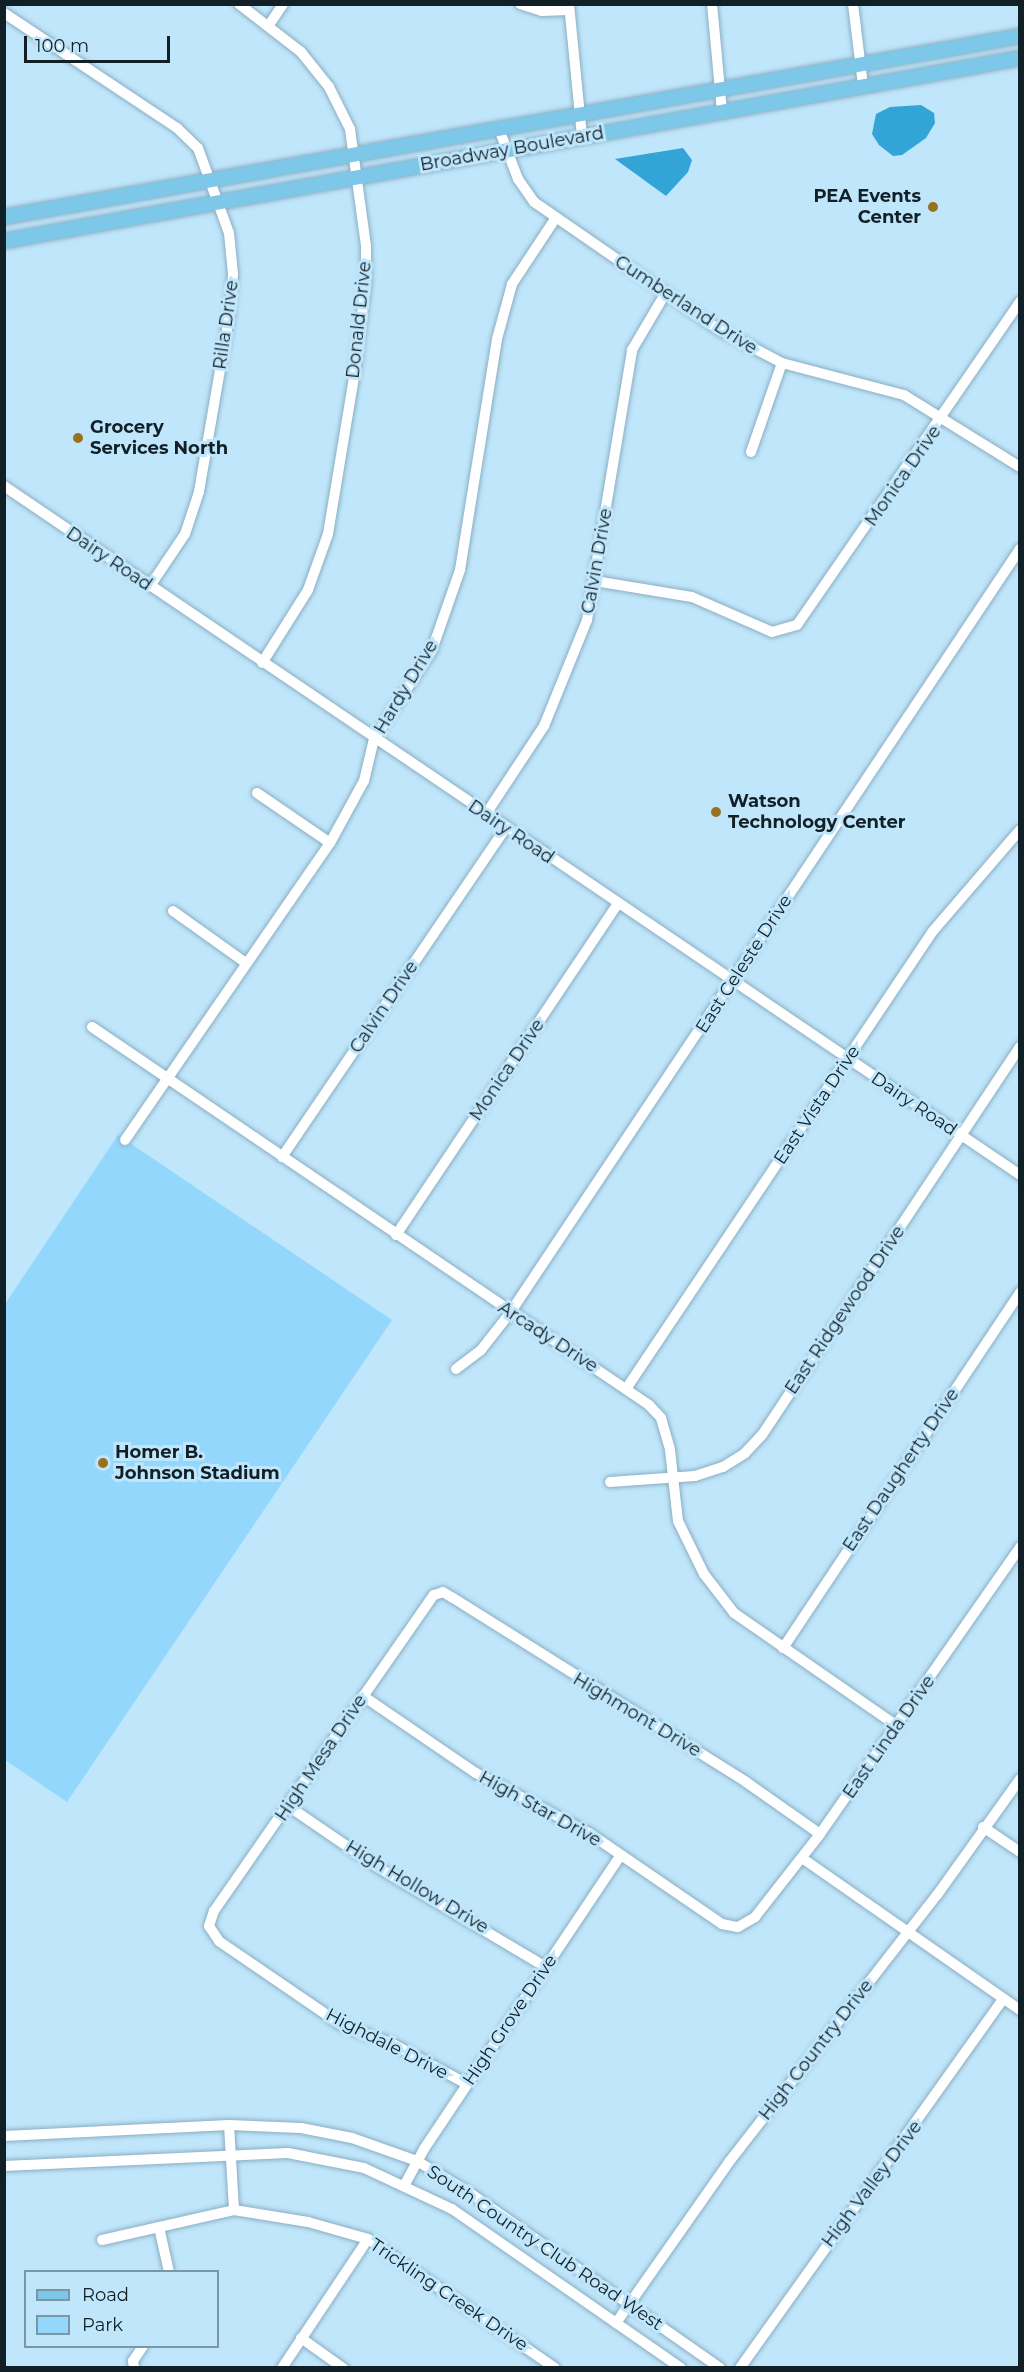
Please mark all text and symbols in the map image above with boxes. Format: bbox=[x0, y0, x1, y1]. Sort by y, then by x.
scale bar bbox=[27, 24, 172, 62]
text: 100 m bbox=[35, 35, 89, 57]
street label: Broadway Boulevard bbox=[418, 122, 606, 176]
place label: PEA Events Center bbox=[813, 186, 921, 228]
marker: PEA Events Center bbox=[926, 200, 940, 214]
street label: Cumberland Drive bbox=[611, 251, 761, 359]
street label: Donald Drive bbox=[342, 260, 376, 380]
street label: Rilla Drive bbox=[209, 279, 243, 371]
place label: Grocery Services North bbox=[90, 417, 228, 460]
street label: Monica Drive bbox=[860, 421, 946, 531]
marker: Grocery Services North bbox=[71, 431, 85, 445]
street label: Calvin Drive bbox=[577, 507, 617, 615]
street label: Dairy Road bbox=[62, 522, 156, 596]
street label: Hardy Drive bbox=[369, 636, 443, 738]
place label: Watson Technology Center bbox=[728, 791, 906, 834]
street label: Dairy Road bbox=[464, 795, 558, 869]
marker: Watson Technology Center bbox=[709, 805, 723, 819]
street label: East Celeste Drive bbox=[691, 891, 797, 1037]
street label: Calvin Drive bbox=[345, 957, 423, 1057]
street label: Monica Drive bbox=[465, 1015, 549, 1125]
street label: East Vista Drive bbox=[769, 1041, 865, 1169]
street label: Dairy Road bbox=[867, 1067, 961, 1141]
street label: East Ridgewood Drive bbox=[781, 1222, 909, 1398]
street label: Arcady Drive bbox=[494, 1297, 602, 1377]
street label: East Daugherty Drive bbox=[838, 1384, 964, 1556]
place label: Homer B. Johnson Stadium bbox=[115, 1442, 280, 1484]
marker: Homer B. Johnson Stadium bbox=[96, 1456, 110, 1470]
street label: Highmont Drive bbox=[569, 1668, 705, 1762]
street label: East Linda Drive bbox=[838, 1671, 940, 1803]
street label: High Mesa Drive bbox=[271, 1691, 371, 1825]
street label: High Star Drive bbox=[475, 1766, 605, 1852]
street label: High Hollow Drive bbox=[342, 1836, 492, 1938]
street label: High Grove Drive bbox=[458, 1951, 562, 2089]
street label: High Country Drive bbox=[754, 1975, 878, 2125]
street label: Highdale Drive bbox=[322, 2004, 452, 2084]
street label: High Valley Drive bbox=[817, 2116, 927, 2252]
street label: South Country Club Road West bbox=[423, 2161, 667, 2335]
street label: Trickling Creek Drive bbox=[366, 2234, 532, 2356]
legend bbox=[24, 2270, 219, 2348]
text: Road bbox=[82, 2284, 129, 2306]
text: Park bbox=[82, 2314, 123, 2336]

